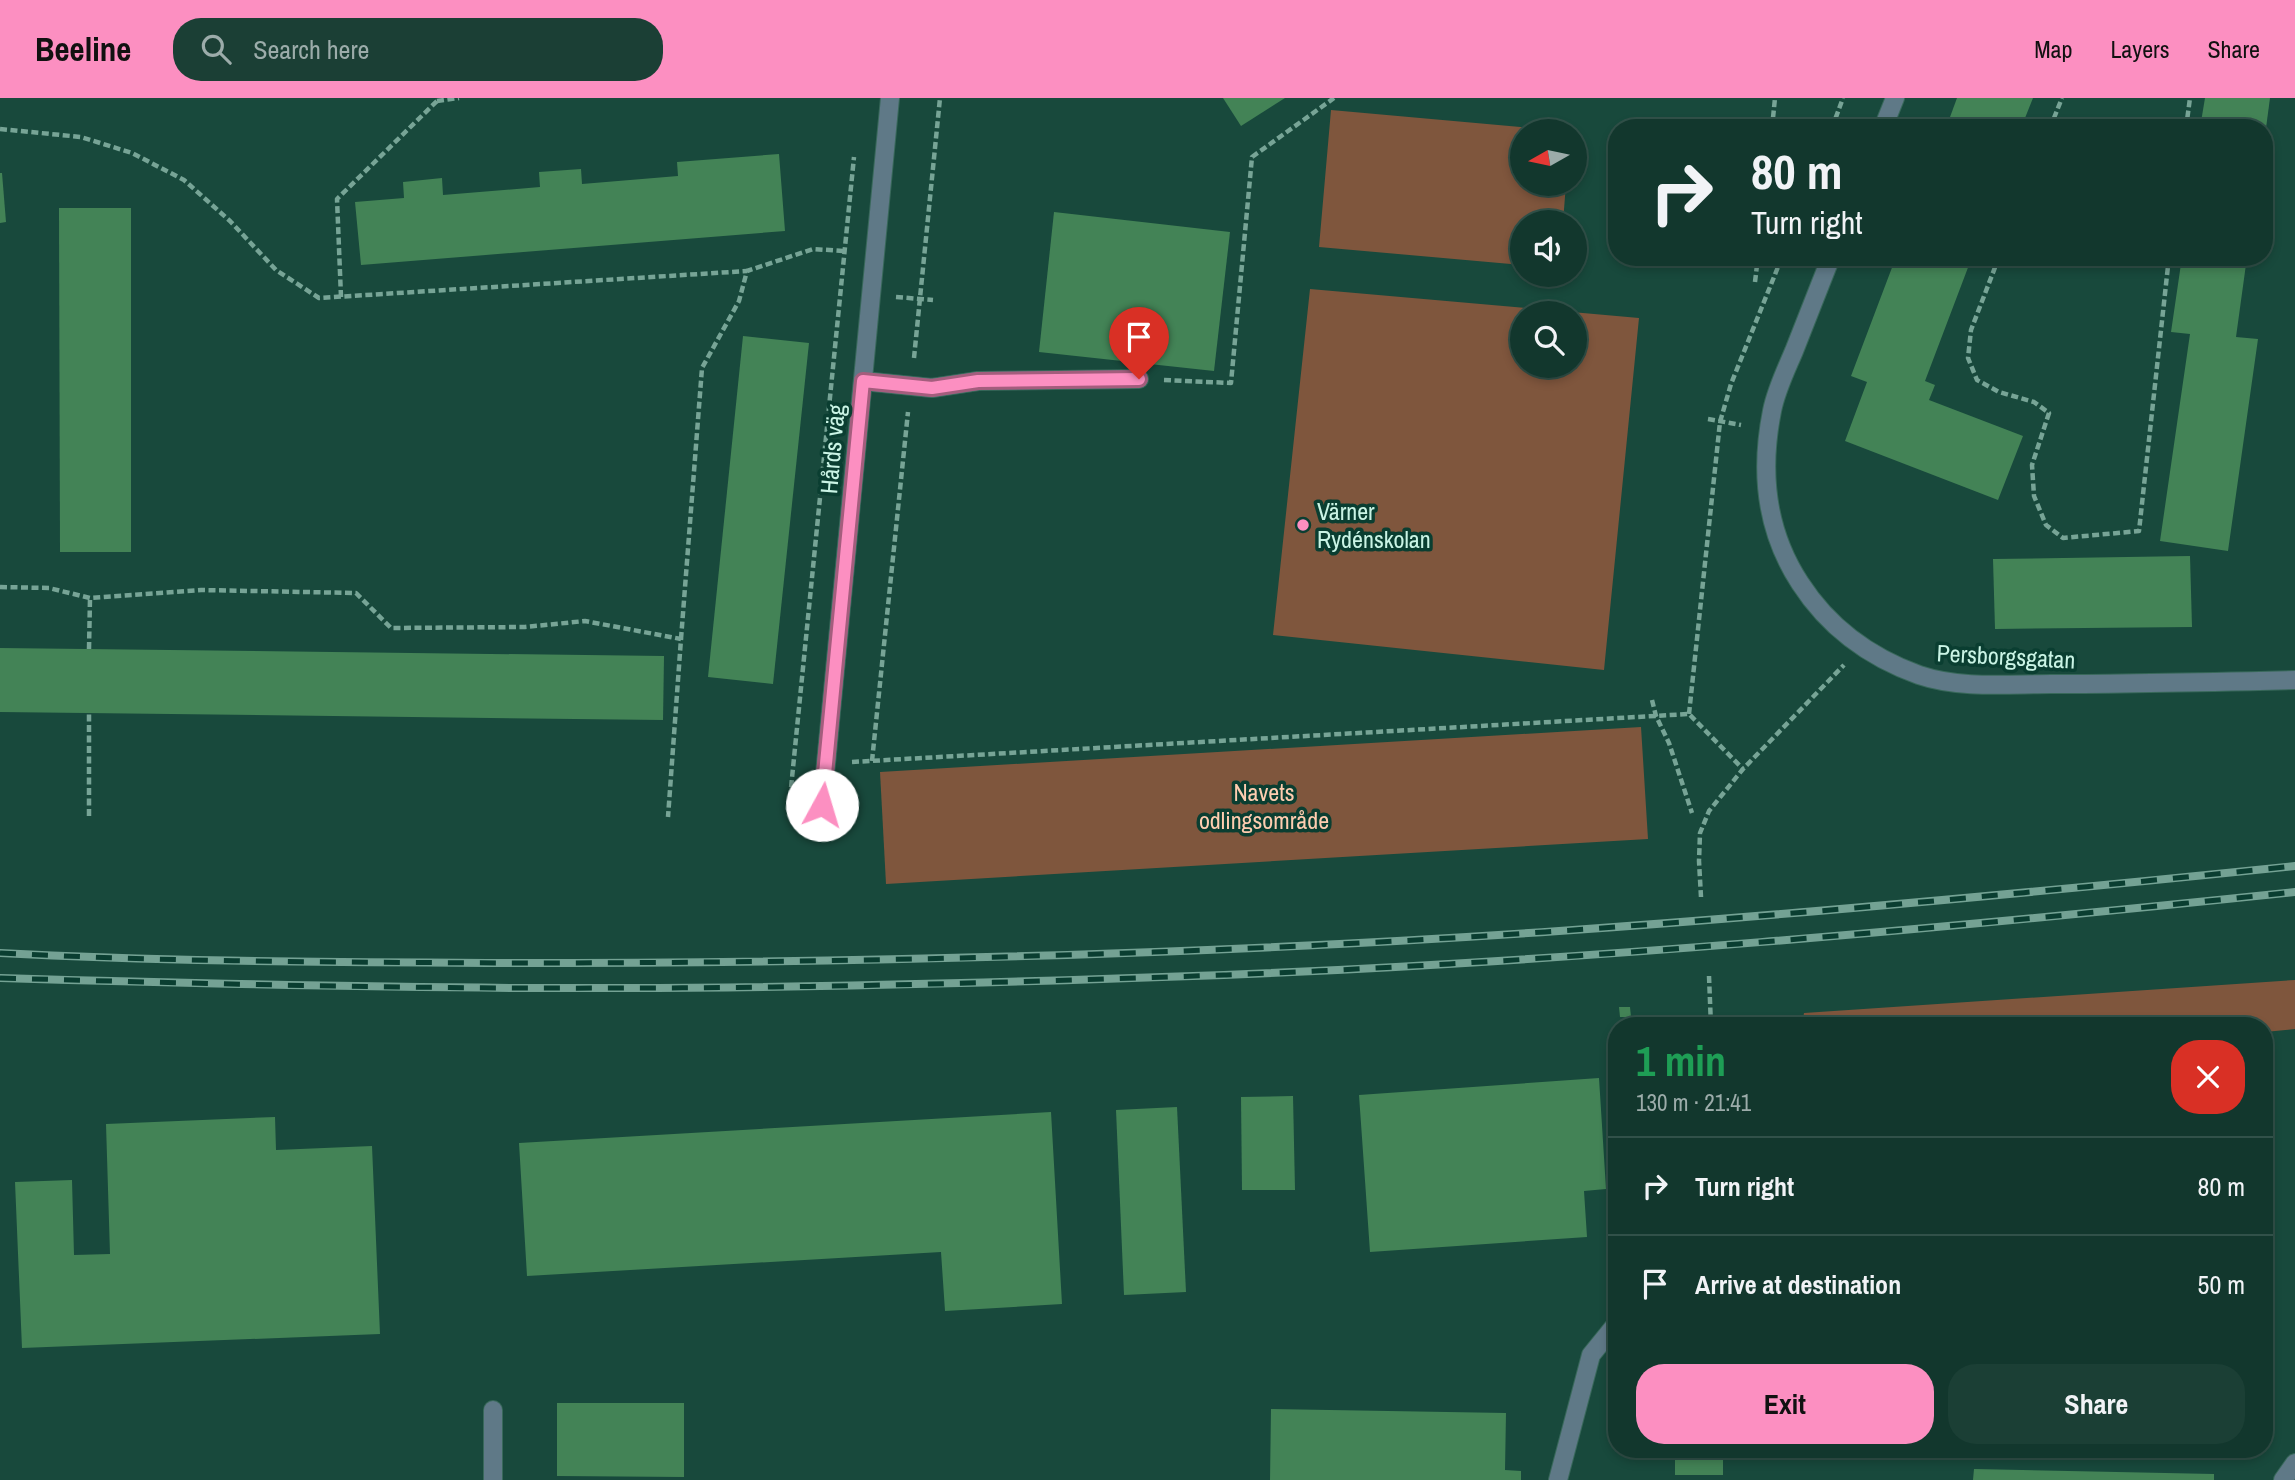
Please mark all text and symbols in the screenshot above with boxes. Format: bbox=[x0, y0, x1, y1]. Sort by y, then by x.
search box bbox=[173, 18, 663, 81]
text: Beeline bbox=[35, 27, 131, 71]
icon: search bbox=[197, 30, 235, 68]
text: Search here bbox=[253, 32, 369, 67]
text: Map bbox=[2034, 33, 2072, 65]
text: Layers bbox=[2110, 33, 2169, 65]
text: Share bbox=[2207, 33, 2260, 65]
north arrow bbox=[1510, 119, 1587, 196]
map controls bbox=[1510, 119, 1587, 378]
text: 80 m bbox=[1751, 138, 1843, 204]
icon: right bbox=[1636, 147, 1727, 238]
text: Turn right bbox=[1751, 201, 1863, 244]
button: sound bbox=[1510, 210, 1587, 287]
button: search bbox=[1510, 301, 1587, 378]
pin bbox=[1109, 307, 1169, 379]
icon: arrive bbox=[1120, 318, 1158, 356]
street label: Hårds väg bbox=[812, 403, 852, 495]
place label: Värner Rydénskolan bbox=[1317, 495, 1431, 555]
marker: Värner Rydénskolan bbox=[1295, 517, 1311, 533]
street label: Persborgsgatan bbox=[1936, 636, 2076, 676]
position arrow bbox=[785, 768, 859, 842]
park label: Navets odlingsområde bbox=[1199, 776, 1329, 836]
text: 1 min bbox=[1636, 1033, 1726, 1089]
button: close bbox=[2171, 1040, 2245, 1114]
text: 130 m · 21:41 bbox=[1636, 1087, 1751, 1118]
icon: right bbox=[1636, 1167, 1674, 1205]
text: Turn right bbox=[1695, 1169, 1794, 1204]
text: 80 m bbox=[2198, 1169, 2245, 1204]
icon: arrive bbox=[1636, 1265, 1674, 1303]
text: Arrive at destination bbox=[1695, 1267, 1901, 1302]
text: 50 m bbox=[2198, 1267, 2245, 1302]
button: Exit bbox=[1636, 1364, 1934, 1444]
button: Share bbox=[1948, 1364, 2245, 1444]

